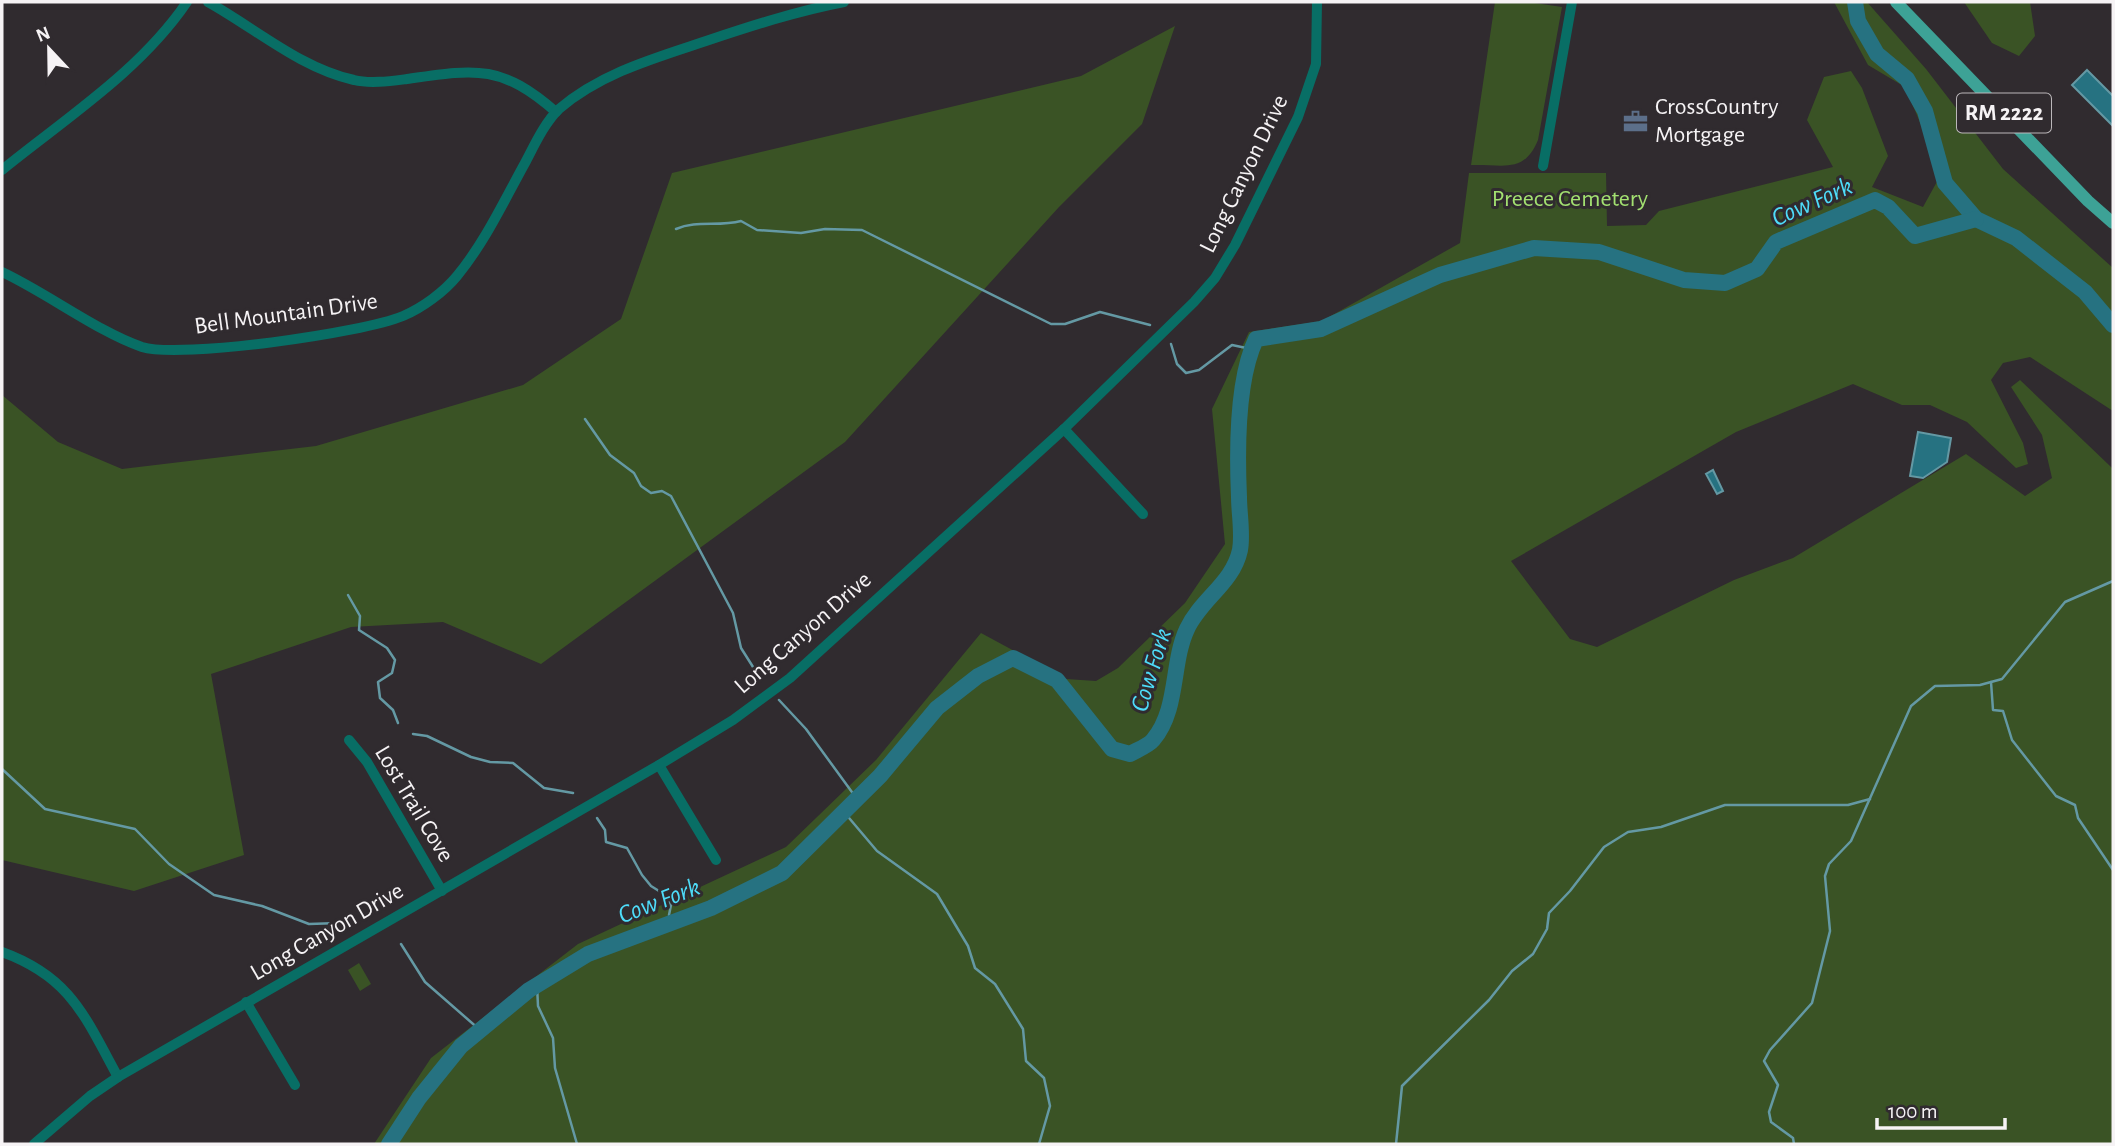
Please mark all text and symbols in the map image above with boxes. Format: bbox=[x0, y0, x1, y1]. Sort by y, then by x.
north arrow bbox=[14, 14, 84, 84]
text: N bbox=[34, 23, 53, 46]
street label: Long Canyon Drive bbox=[1195, 91, 1293, 257]
road number: RM 2222 bbox=[1957, 94, 2051, 132]
place label: CrossCountry Mortgage bbox=[1655, 95, 1778, 147]
office icon: CrossCountry Mortgage bbox=[1621, 107, 1649, 135]
water label: Cow Fork bbox=[1768, 173, 1856, 231]
park label: Preece Cemetery bbox=[1492, 187, 1648, 211]
street label: Bell Mountain Drive bbox=[193, 289, 379, 339]
street label: Long Canyon Drive bbox=[730, 567, 876, 699]
water label: Cow Fork bbox=[1126, 625, 1176, 715]
street label: Lost Trail Cove bbox=[370, 742, 458, 866]
water label: Cow Fork bbox=[614, 874, 704, 928]
street label: Long Canyon Drive bbox=[246, 879, 408, 985]
scale bar bbox=[1877, 1086, 2005, 1130]
text: 100 m bbox=[1888, 1101, 1938, 1122]

